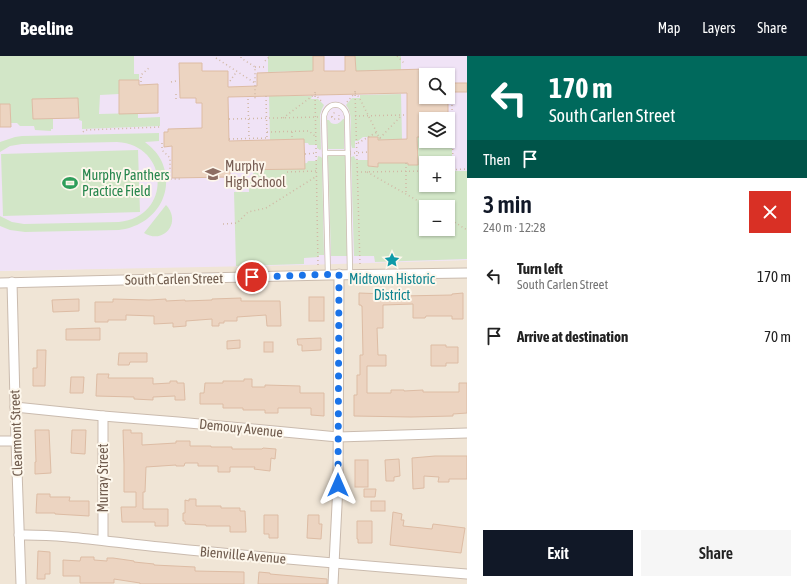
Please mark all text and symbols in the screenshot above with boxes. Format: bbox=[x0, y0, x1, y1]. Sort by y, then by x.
text: Beeline bbox=[20, 17, 73, 39]
text: Map bbox=[658, 20, 680, 36]
text: Layers bbox=[702, 20, 735, 36]
text: Share bbox=[757, 20, 787, 36]
map controls bbox=[419, 68, 455, 236]
button: search bbox=[419, 68, 455, 104]
icon: left bbox=[483, 72, 535, 124]
text: 170 m bbox=[549, 72, 612, 104]
text: South Carlen Street bbox=[549, 105, 675, 126]
button: layers bbox=[419, 112, 455, 148]
icon: arrive bbox=[519, 148, 541, 170]
text: Then bbox=[483, 151, 511, 168]
button: + bbox=[419, 156, 455, 192]
place label: Murphy High School bbox=[225, 158, 286, 190]
school or university icon: Murphy High School bbox=[204, 165, 222, 183]
place label: Murphy Panthers Practice Field bbox=[82, 167, 170, 199]
sports icon: Murphy Panthers Practice Field bbox=[61, 174, 79, 192]
text: 3 min bbox=[483, 191, 532, 218]
button: close bbox=[749, 191, 791, 233]
button: − bbox=[419, 200, 455, 236]
text: 240 m · 12:28 bbox=[483, 220, 546, 235]
place icon: Midtown Historic District bbox=[383, 251, 401, 269]
pin bbox=[235, 260, 269, 294]
text: Turn left bbox=[517, 260, 563, 277]
icon: left bbox=[483, 265, 505, 287]
icon: arrive bbox=[241, 266, 263, 288]
text: 170 m bbox=[757, 268, 791, 285]
street label: South Carlen Street bbox=[125, 270, 223, 288]
place label: Midtown Historic District bbox=[349, 271, 436, 303]
text: South Carlen Street bbox=[517, 277, 608, 292]
icon: arrive bbox=[483, 325, 505, 347]
text: Arrive at destination bbox=[517, 328, 628, 345]
text: 70 m bbox=[764, 328, 791, 345]
street label: Clearmont Street bbox=[6, 389, 26, 477]
street label: Demouy Avenue bbox=[198, 416, 284, 440]
street label: Murray Street bbox=[95, 443, 111, 513]
position arrow bbox=[317, 464, 359, 506]
button: Exit bbox=[483, 530, 633, 576]
button: Share bbox=[641, 530, 791, 576]
street label: Bienville Avenue bbox=[199, 543, 287, 567]

